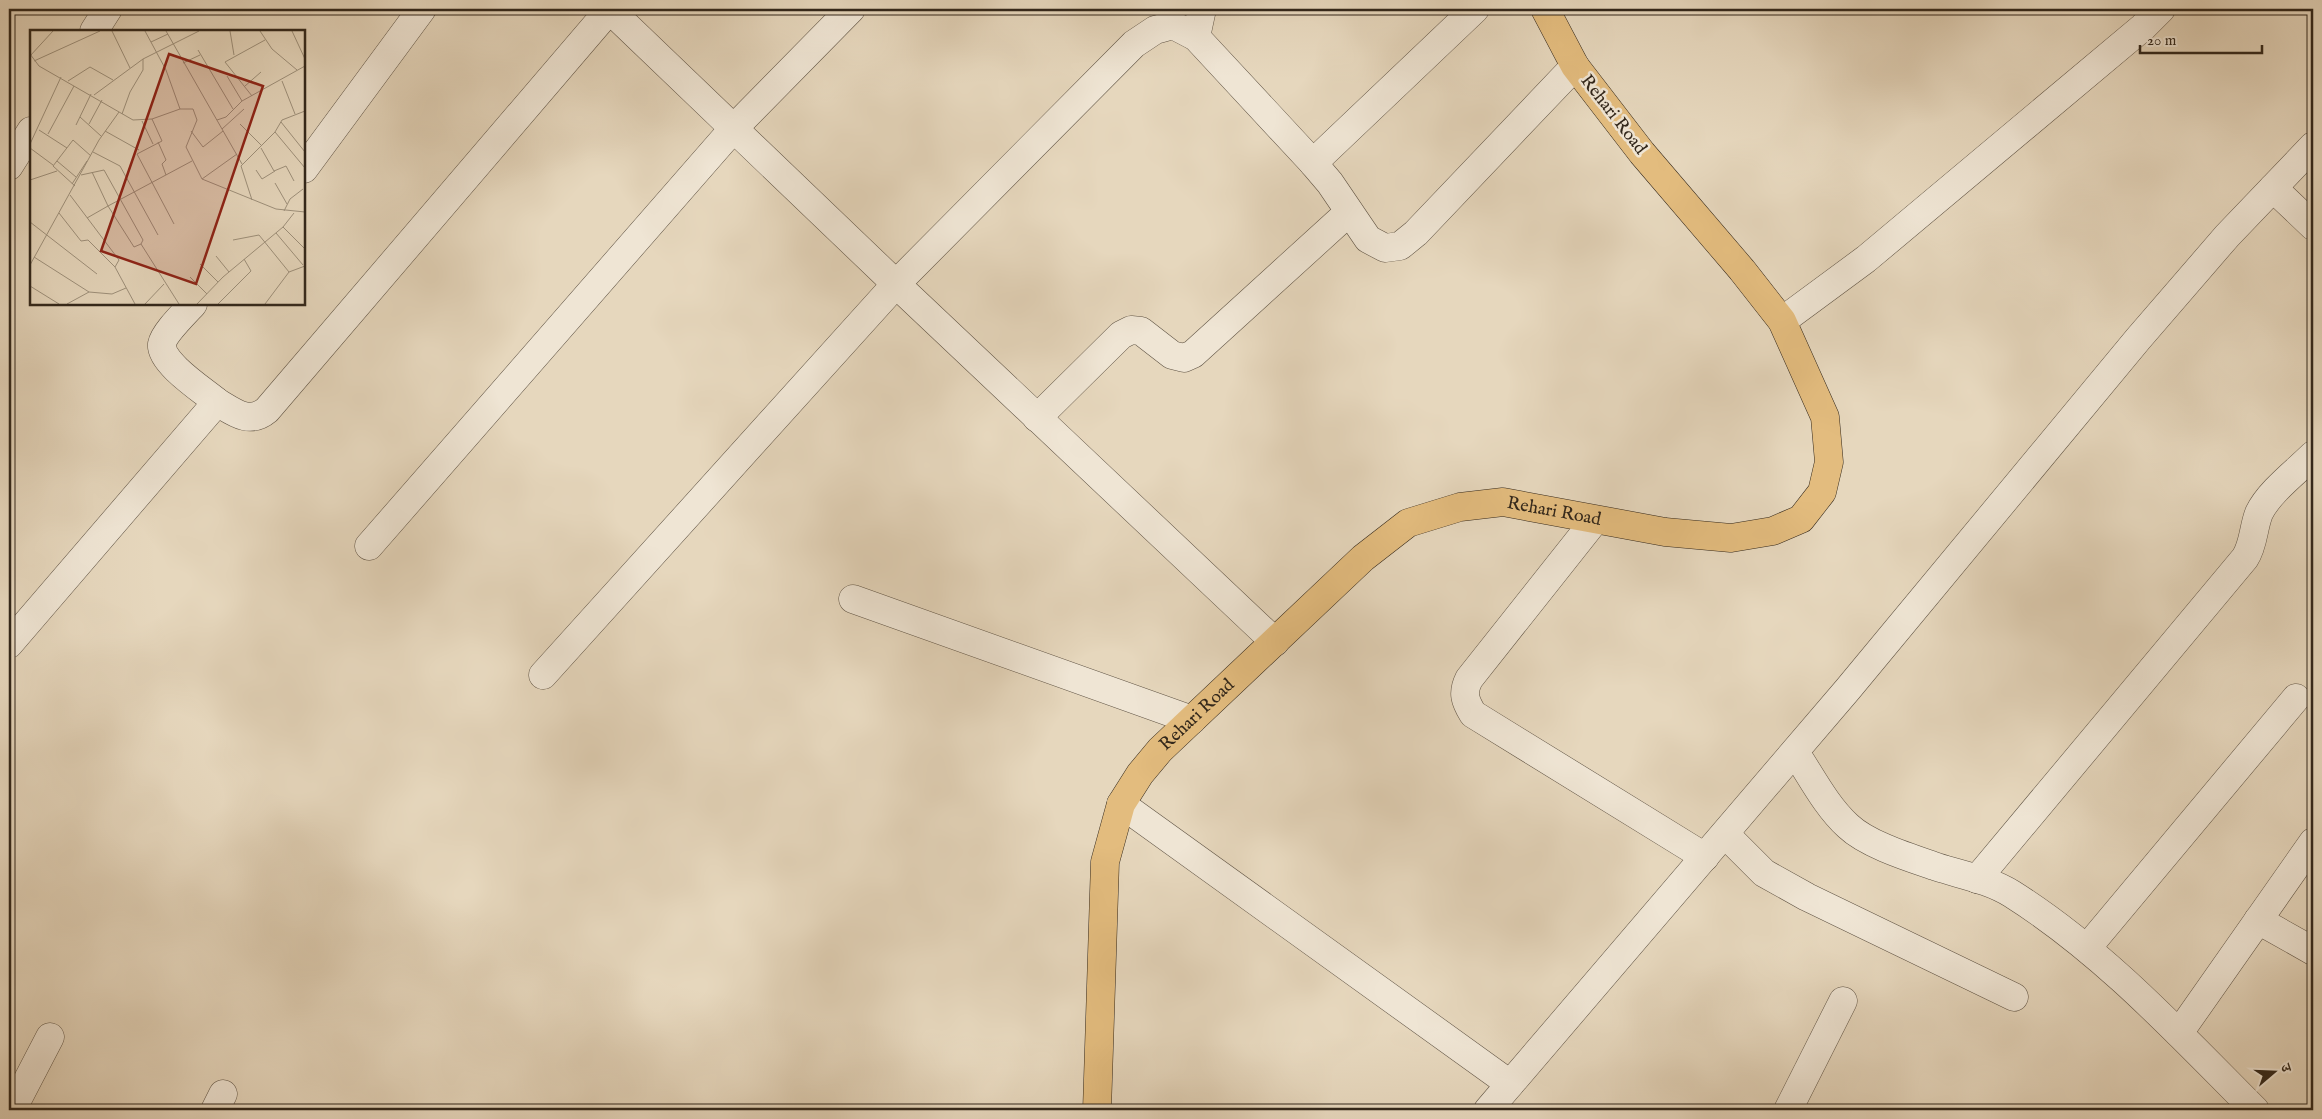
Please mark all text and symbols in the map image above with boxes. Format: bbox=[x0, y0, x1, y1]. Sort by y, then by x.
scale bar bbox=[2140, 22, 2262, 54]
inset map bbox=[30, 30, 305, 305]
text: 20 m bbox=[2147, 31, 2177, 50]
street label: Rehari Road bbox=[1575, 70, 1652, 160]
street label: Rehari Road bbox=[1505, 491, 1603, 531]
street label: Rehari Road bbox=[1154, 674, 1240, 756]
north arrow bbox=[2250, 1046, 2300, 1096]
text: उ bbox=[2275, 1061, 2295, 1075]

